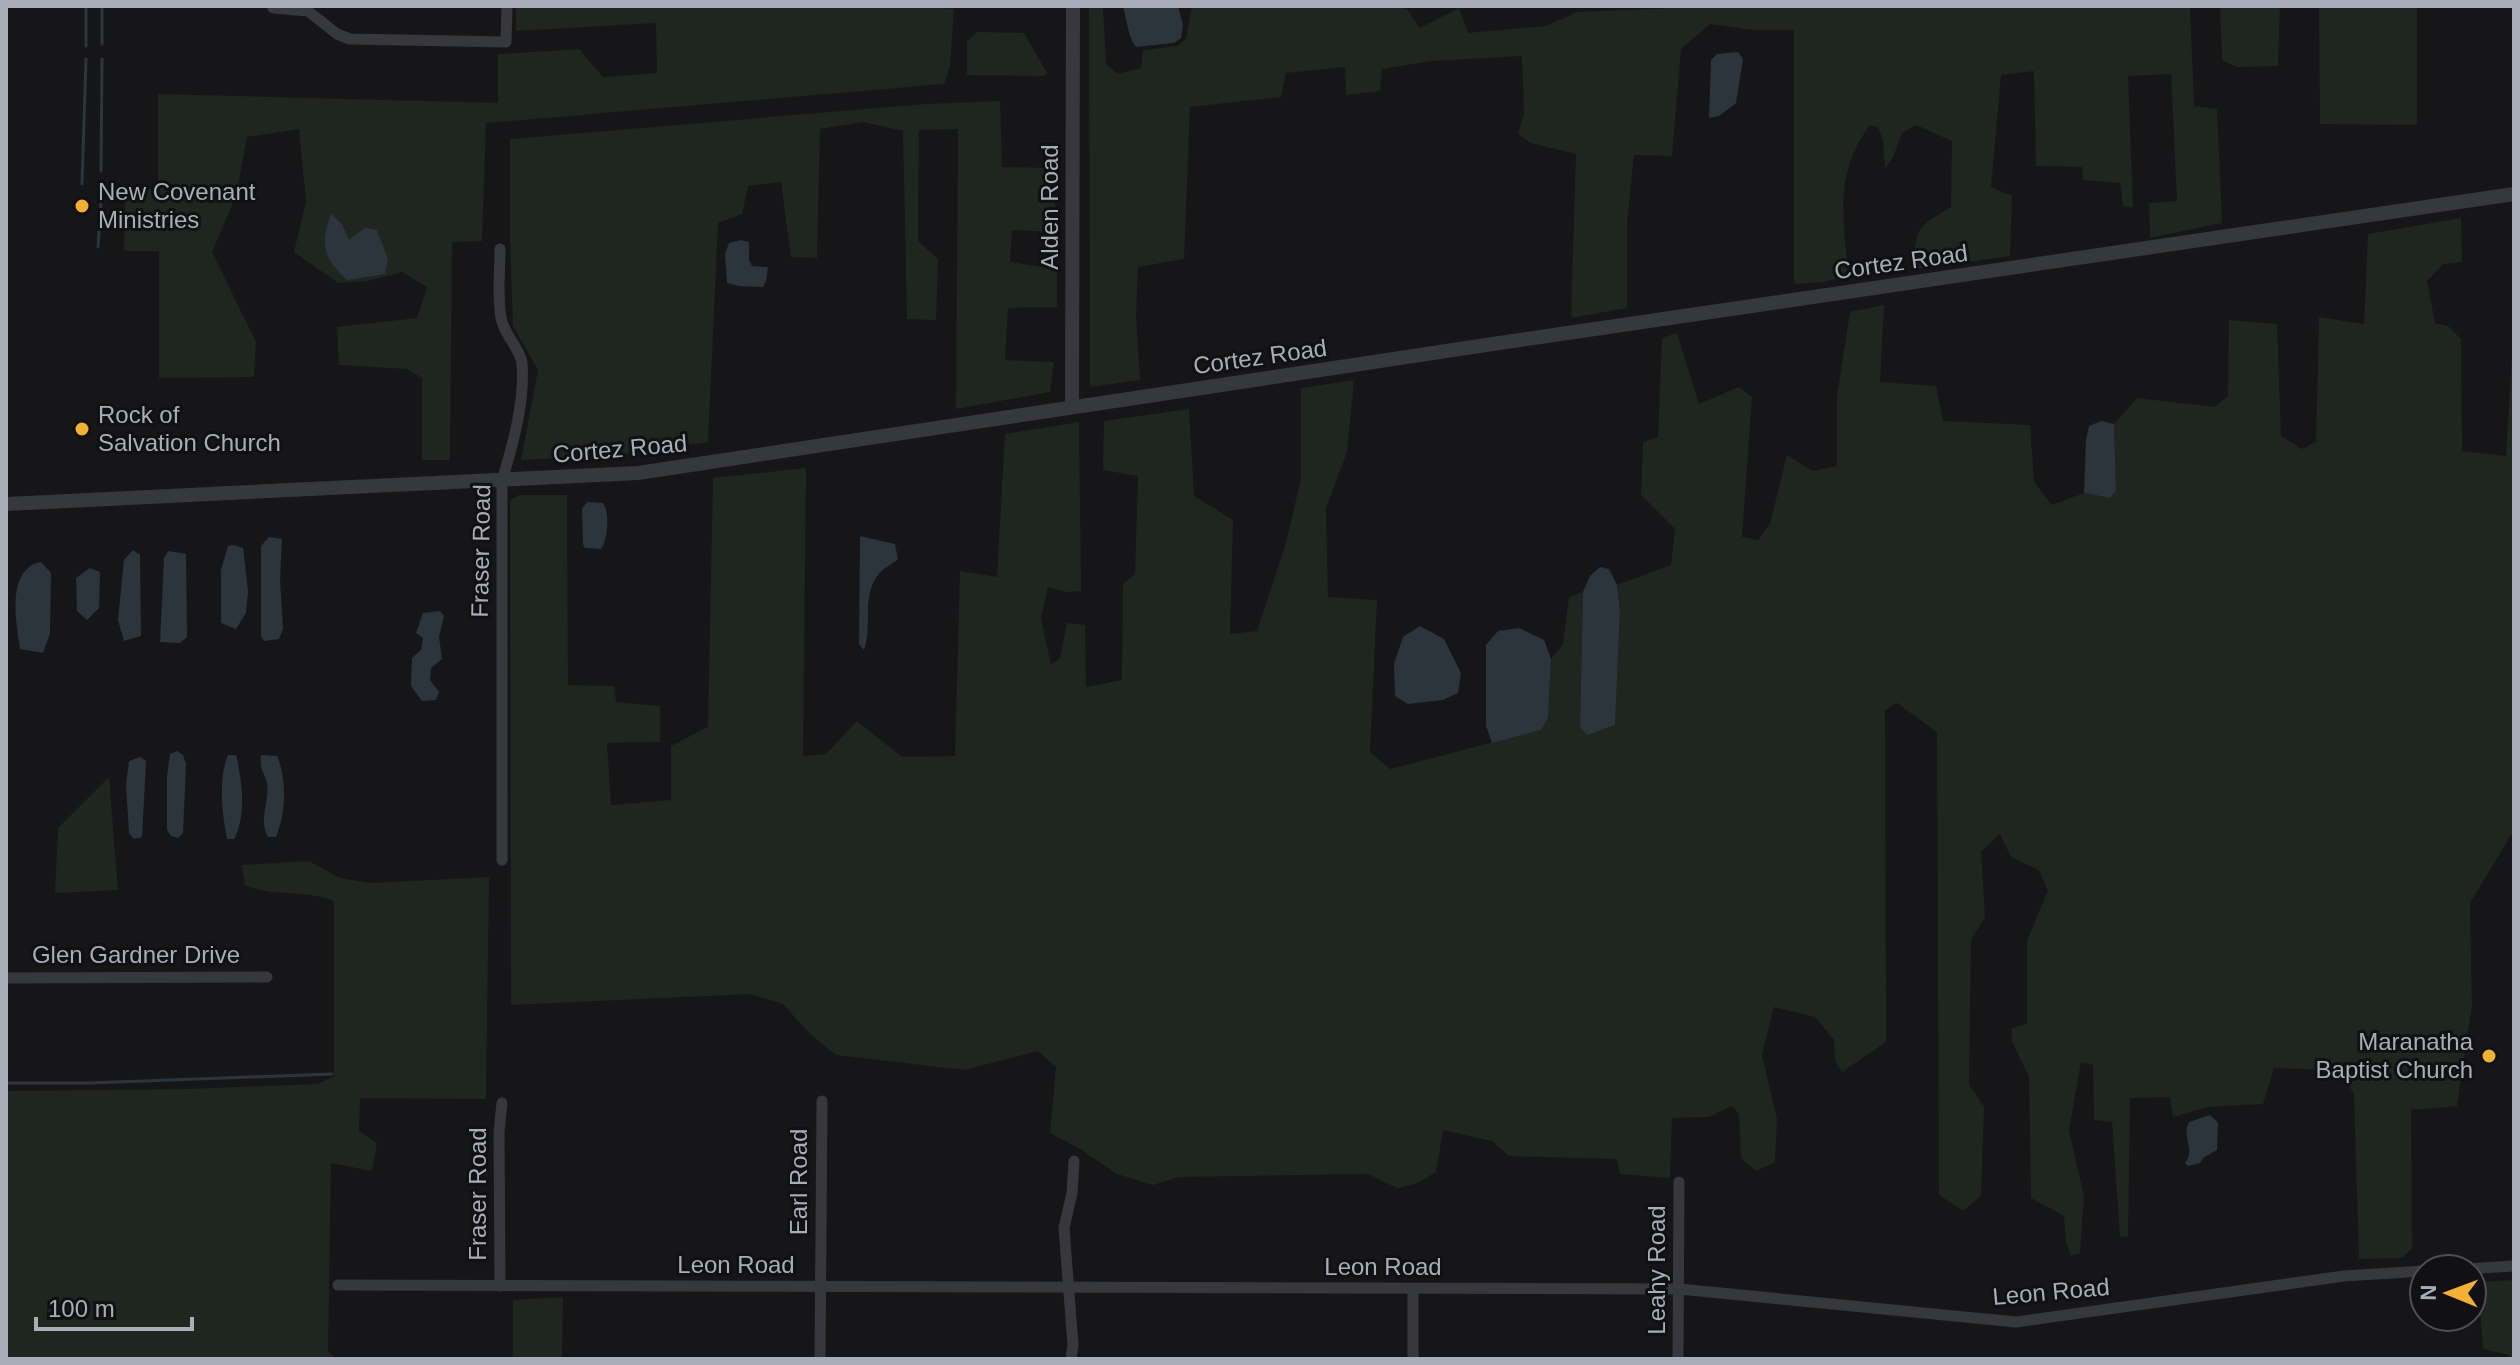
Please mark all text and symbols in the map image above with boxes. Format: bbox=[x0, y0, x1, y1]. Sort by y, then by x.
street label: Alden Road bbox=[1036, 144, 1063, 270]
place label: New Covenant Ministries bbox=[98, 178, 256, 233]
marker: New Covenant Ministries bbox=[73, 197, 91, 215]
street label: Cortez Road bbox=[1832, 239, 1970, 284]
street label: Cortez Road bbox=[1191, 334, 1329, 379]
place label: Rock of Salvation Church bbox=[98, 401, 281, 456]
marker: Rock of Salvation Church bbox=[73, 420, 91, 438]
street label: Cortez Road bbox=[552, 429, 688, 468]
street label: Fraser Road bbox=[466, 484, 495, 618]
street label: Glen Gardner Drive bbox=[32, 941, 240, 968]
place label: Maranatha Baptist Church bbox=[2316, 1028, 2474, 1083]
marker: Maranatha Baptist Church bbox=[2480, 1047, 2498, 1065]
street label: Fraser Road bbox=[464, 1127, 491, 1261]
street label: Earl Road bbox=[785, 1129, 812, 1235]
street label: Leahy Road bbox=[1643, 1205, 1670, 1335]
street label: Leon Road bbox=[677, 1251, 795, 1278]
street label: Leon Road bbox=[1324, 1253, 1442, 1280]
north arrow bbox=[2408, 1253, 2488, 1333]
street label: Leon Road bbox=[1991, 1273, 2111, 1310]
scale bar bbox=[36, 1281, 192, 1331]
text: N bbox=[2416, 1284, 2441, 1301]
text: 100 m bbox=[48, 1295, 115, 1322]

